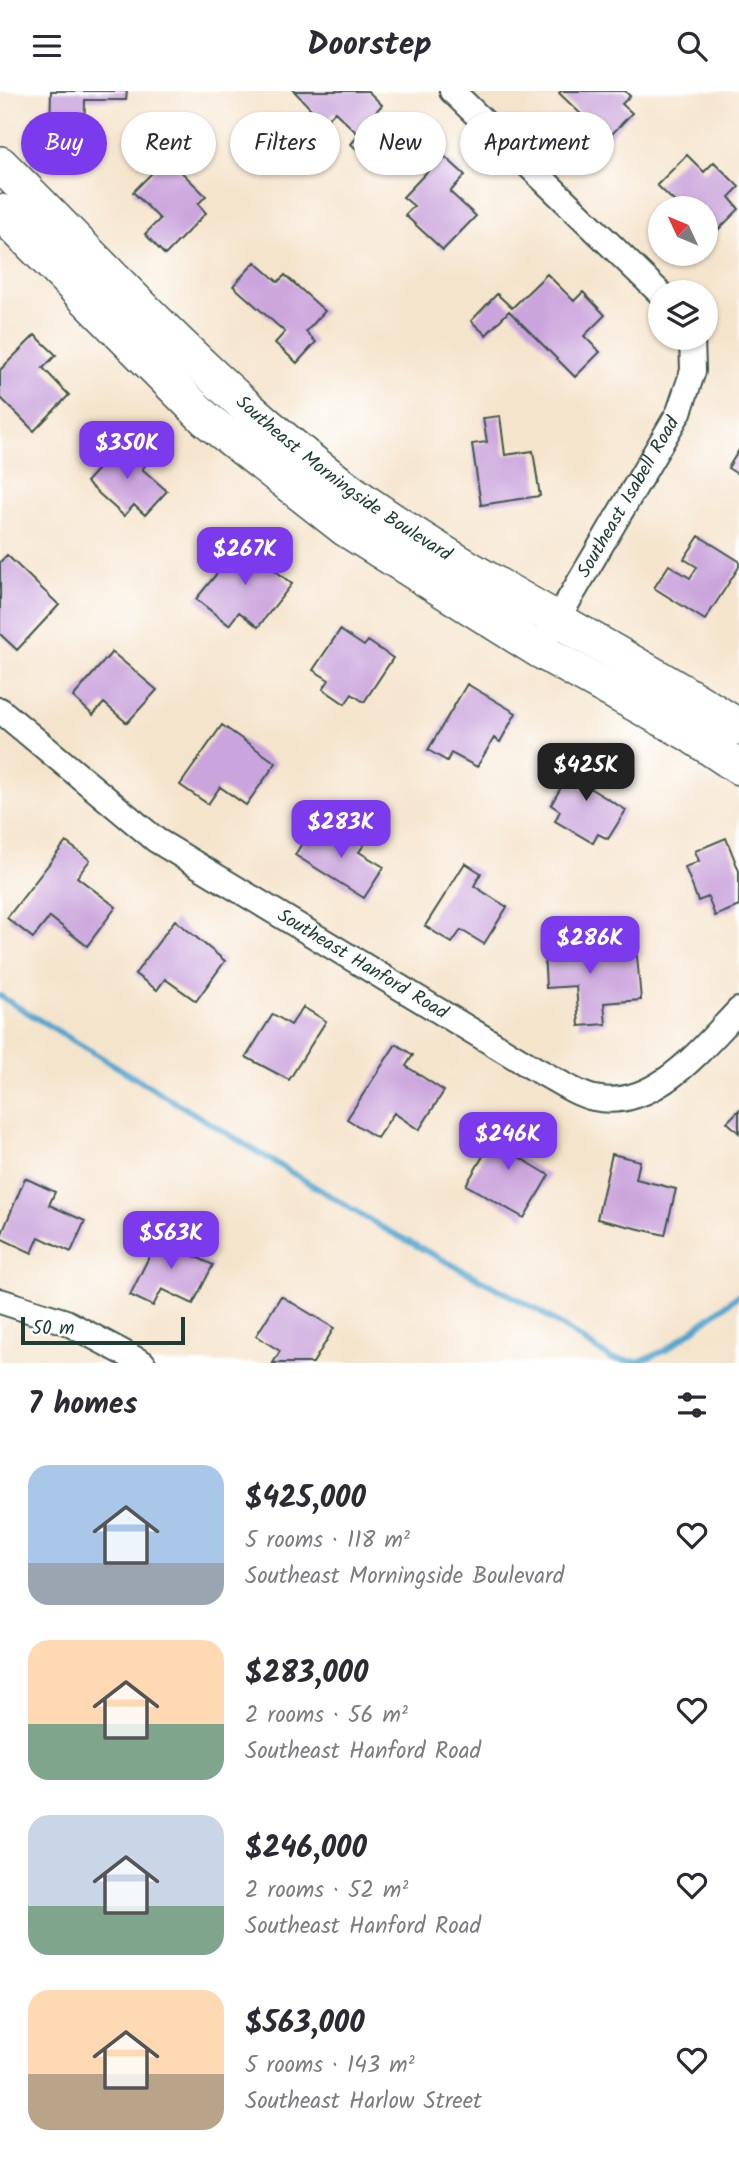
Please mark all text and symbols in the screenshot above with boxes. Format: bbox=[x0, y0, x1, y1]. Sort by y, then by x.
text: Doorstep bbox=[307, 20, 432, 71]
icon: menu bbox=[28, 27, 66, 65]
icon: search bbox=[673, 27, 711, 65]
chip: Buy bbox=[21, 112, 107, 175]
chip: Rent bbox=[121, 112, 216, 175]
chip: Filters bbox=[230, 112, 340, 175]
chip: New bbox=[354, 112, 446, 175]
chip: Apartment bbox=[460, 112, 614, 175]
north arrow bbox=[648, 196, 718, 266]
map controls bbox=[648, 196, 718, 350]
button: layers bbox=[648, 280, 718, 350]
street label: Southeast Morningside Boulevard bbox=[228, 388, 458, 570]
street label: Southeast Isabell Road bbox=[570, 411, 688, 584]
pin: $350K bbox=[78, 421, 176, 481]
text: $350K bbox=[95, 426, 159, 462]
pin: $267K bbox=[196, 527, 294, 587]
text: $267K bbox=[213, 532, 277, 568]
pin: $425K bbox=[537, 743, 635, 803]
text: $425K bbox=[553, 748, 619, 784]
pin: $283K bbox=[292, 801, 390, 860]
text: $283K bbox=[307, 805, 375, 841]
street label: Southeast Hanford Road bbox=[271, 901, 454, 1028]
pin: $286K bbox=[541, 917, 639, 976]
text: $286K bbox=[557, 921, 623, 957]
pin: $246K bbox=[459, 1112, 557, 1172]
text: $246K bbox=[475, 1117, 541, 1153]
pin: $563K bbox=[122, 1211, 220, 1271]
text: $563K bbox=[139, 1216, 203, 1252]
scale bar bbox=[21, 1314, 186, 1346]
text: 50 m bbox=[32, 1314, 74, 1344]
text: 7 homes bbox=[28, 1381, 138, 1429]
icon: filters bbox=[673, 1386, 711, 1424]
text: $425,000 bbox=[245, 1475, 366, 1523]
icon: home bbox=[84, 1493, 168, 1577]
icon: heart bbox=[673, 1516, 711, 1554]
text: 5 rooms · 118 m² bbox=[245, 1523, 410, 1559]
text: Southeast Morningside Boulevard bbox=[245, 1559, 564, 1595]
text: $283,000 bbox=[245, 1650, 368, 1698]
icon: home bbox=[84, 1668, 168, 1752]
icon: heart bbox=[673, 1691, 711, 1729]
text: 2 rooms · 56 m² bbox=[245, 1698, 408, 1734]
text: Southeast Hanford Road bbox=[245, 1734, 481, 1770]
text: $246,000 bbox=[245, 1825, 367, 1873]
icon: home bbox=[84, 1843, 168, 1927]
icon: heart bbox=[673, 1866, 711, 1904]
text: 2 rooms · 52 m² bbox=[245, 1873, 408, 1909]
text: Southeast Hanford Road bbox=[245, 1909, 481, 1945]
text: $563,000 bbox=[245, 2000, 365, 2048]
icon: home bbox=[84, 2018, 168, 2102]
icon: heart bbox=[673, 2041, 711, 2079]
text: 5 rooms · 143 m² bbox=[245, 2048, 415, 2084]
text: Southeast Harlow Street bbox=[245, 2084, 482, 2120]

